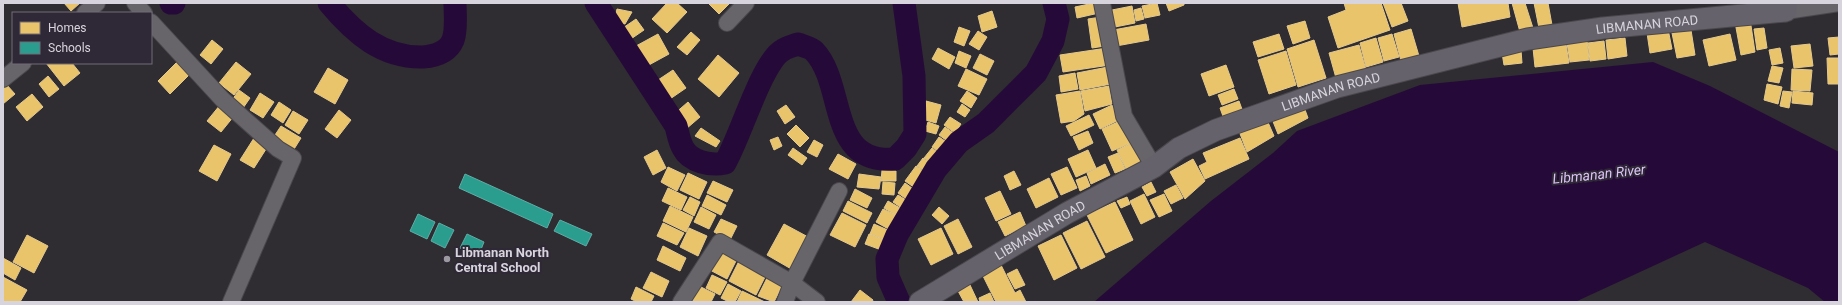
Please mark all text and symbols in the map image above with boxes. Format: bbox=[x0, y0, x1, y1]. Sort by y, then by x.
legend bbox=[12, 12, 152, 64]
street label: LIBMANAN ROAD bbox=[1595, 12, 1699, 37]
text: Homes bbox=[48, 21, 86, 35]
text: Schools bbox=[48, 41, 91, 55]
street label: LIBMANAN ROAD bbox=[1279, 69, 1382, 114]
water label: Libmanan River bbox=[1552, 161, 1647, 187]
street label: LIBMANAN ROAD bbox=[992, 198, 1088, 263]
place label: Libmanan North Central School bbox=[455, 245, 549, 275]
marker: Libmanan North Central School bbox=[442, 254, 452, 264]

